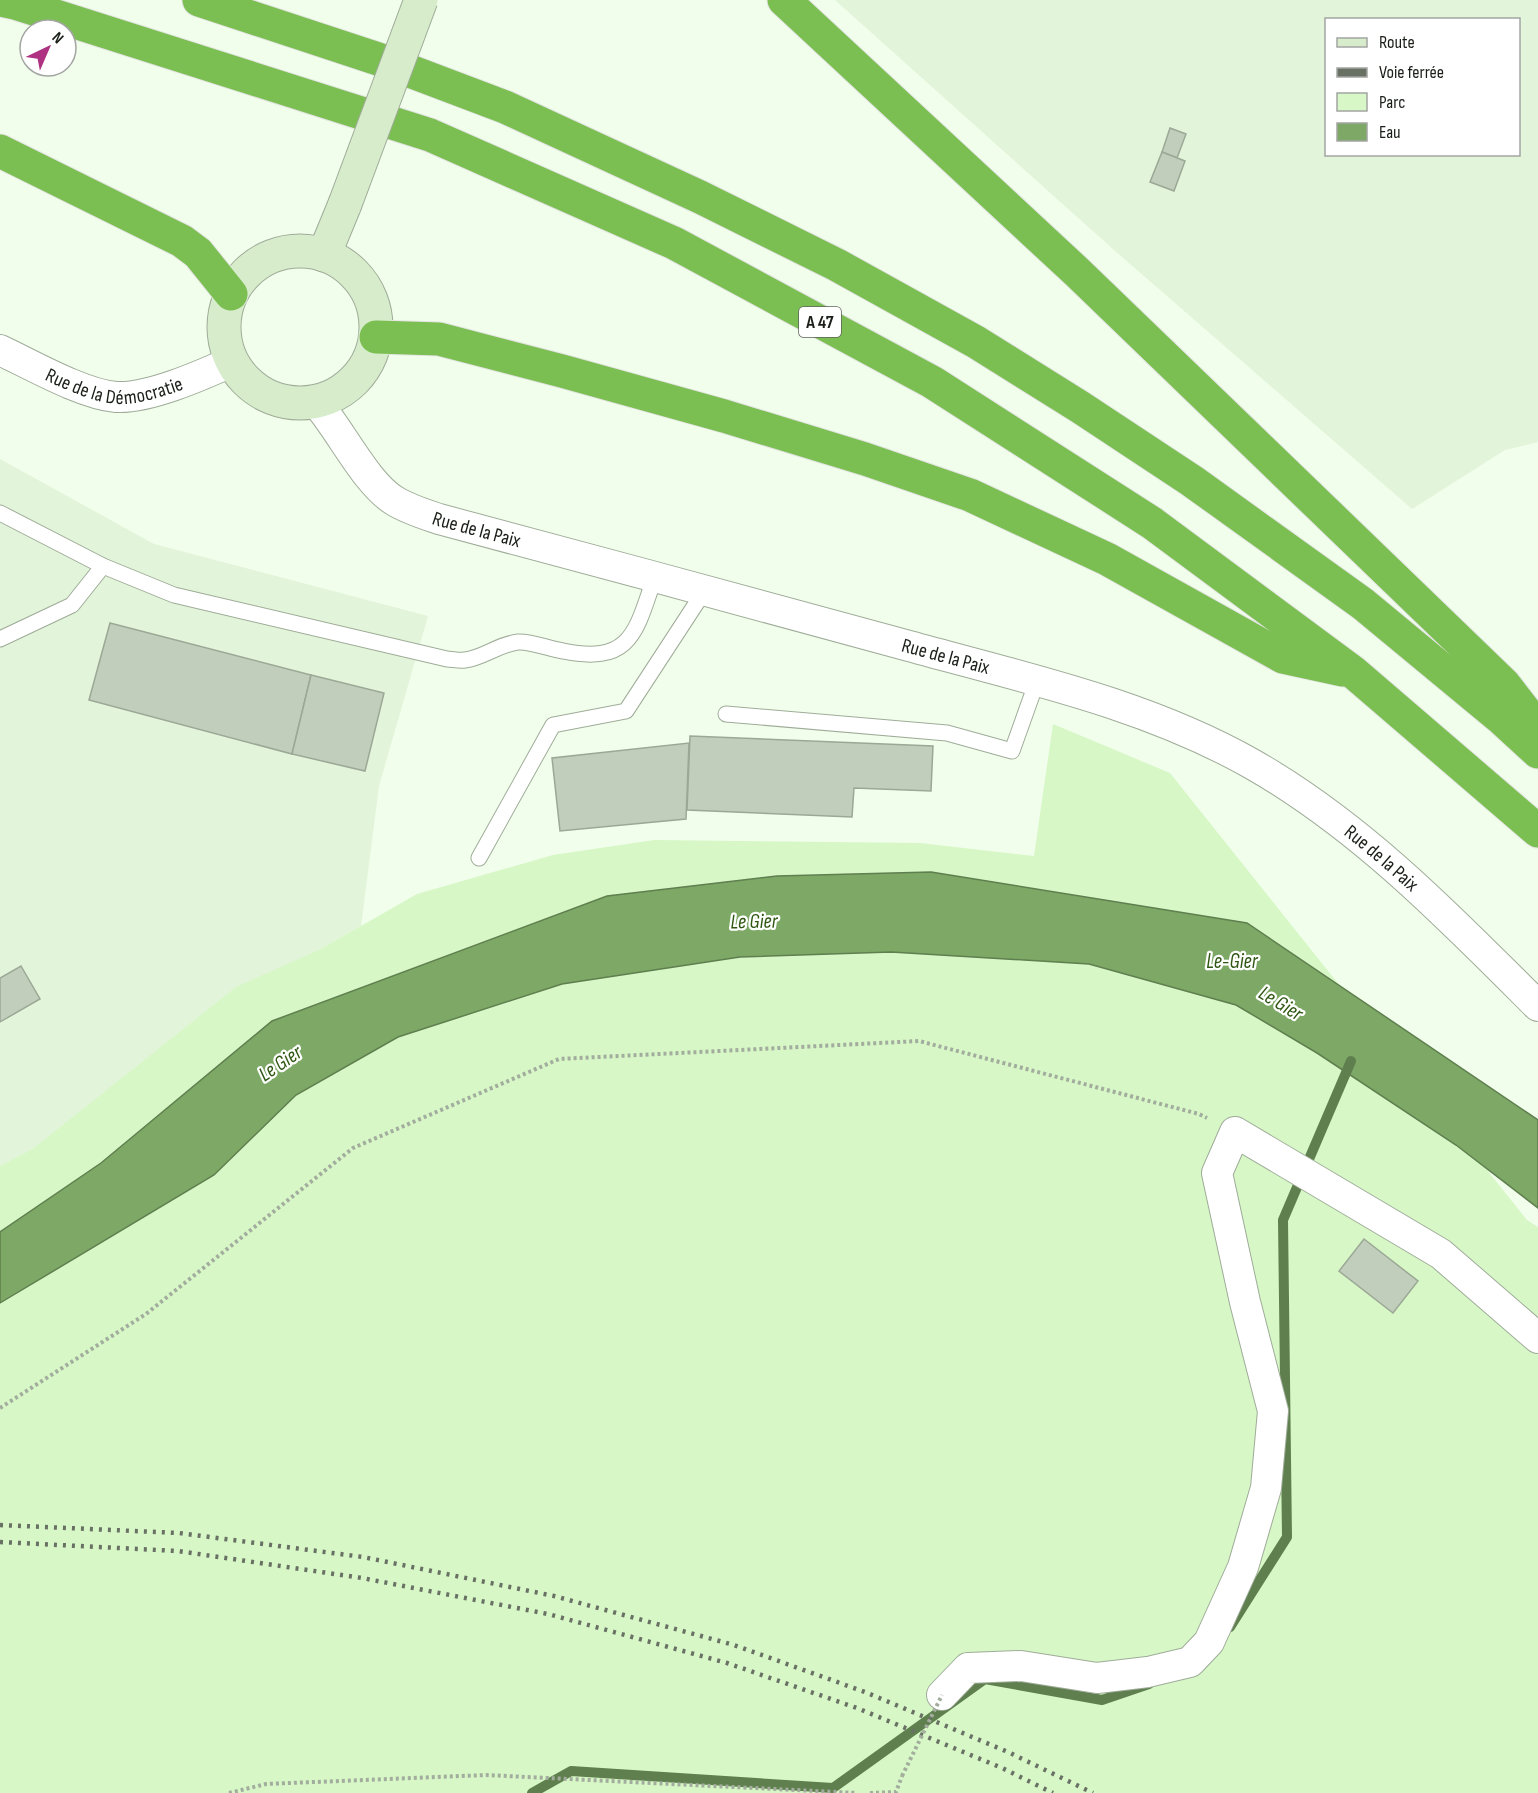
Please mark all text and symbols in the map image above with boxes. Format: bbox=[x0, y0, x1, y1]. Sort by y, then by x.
north arrow bbox=[18, 18, 78, 78]
legend bbox=[1325, 18, 1520, 156]
text: N bbox=[48, 28, 67, 48]
text: Route bbox=[1379, 32, 1415, 53]
text: Voie ferrée bbox=[1379, 62, 1444, 83]
text: Parc bbox=[1379, 92, 1405, 113]
text: Eau bbox=[1379, 122, 1401, 143]
road number: A 47 bbox=[799, 307, 841, 337]
street label: Rue de la Démocratie bbox=[41, 363, 186, 410]
street label: Rue de la Paix bbox=[429, 507, 524, 553]
street label: Rue de la Paix bbox=[899, 634, 993, 680]
street label: Rue de la Paix bbox=[1339, 820, 1424, 897]
water label: Le Gier bbox=[730, 909, 779, 934]
water label: Le-Gier bbox=[1206, 949, 1259, 974]
water label: Le Gier bbox=[1254, 981, 1308, 1027]
water label: Le Gier bbox=[254, 1039, 308, 1087]

